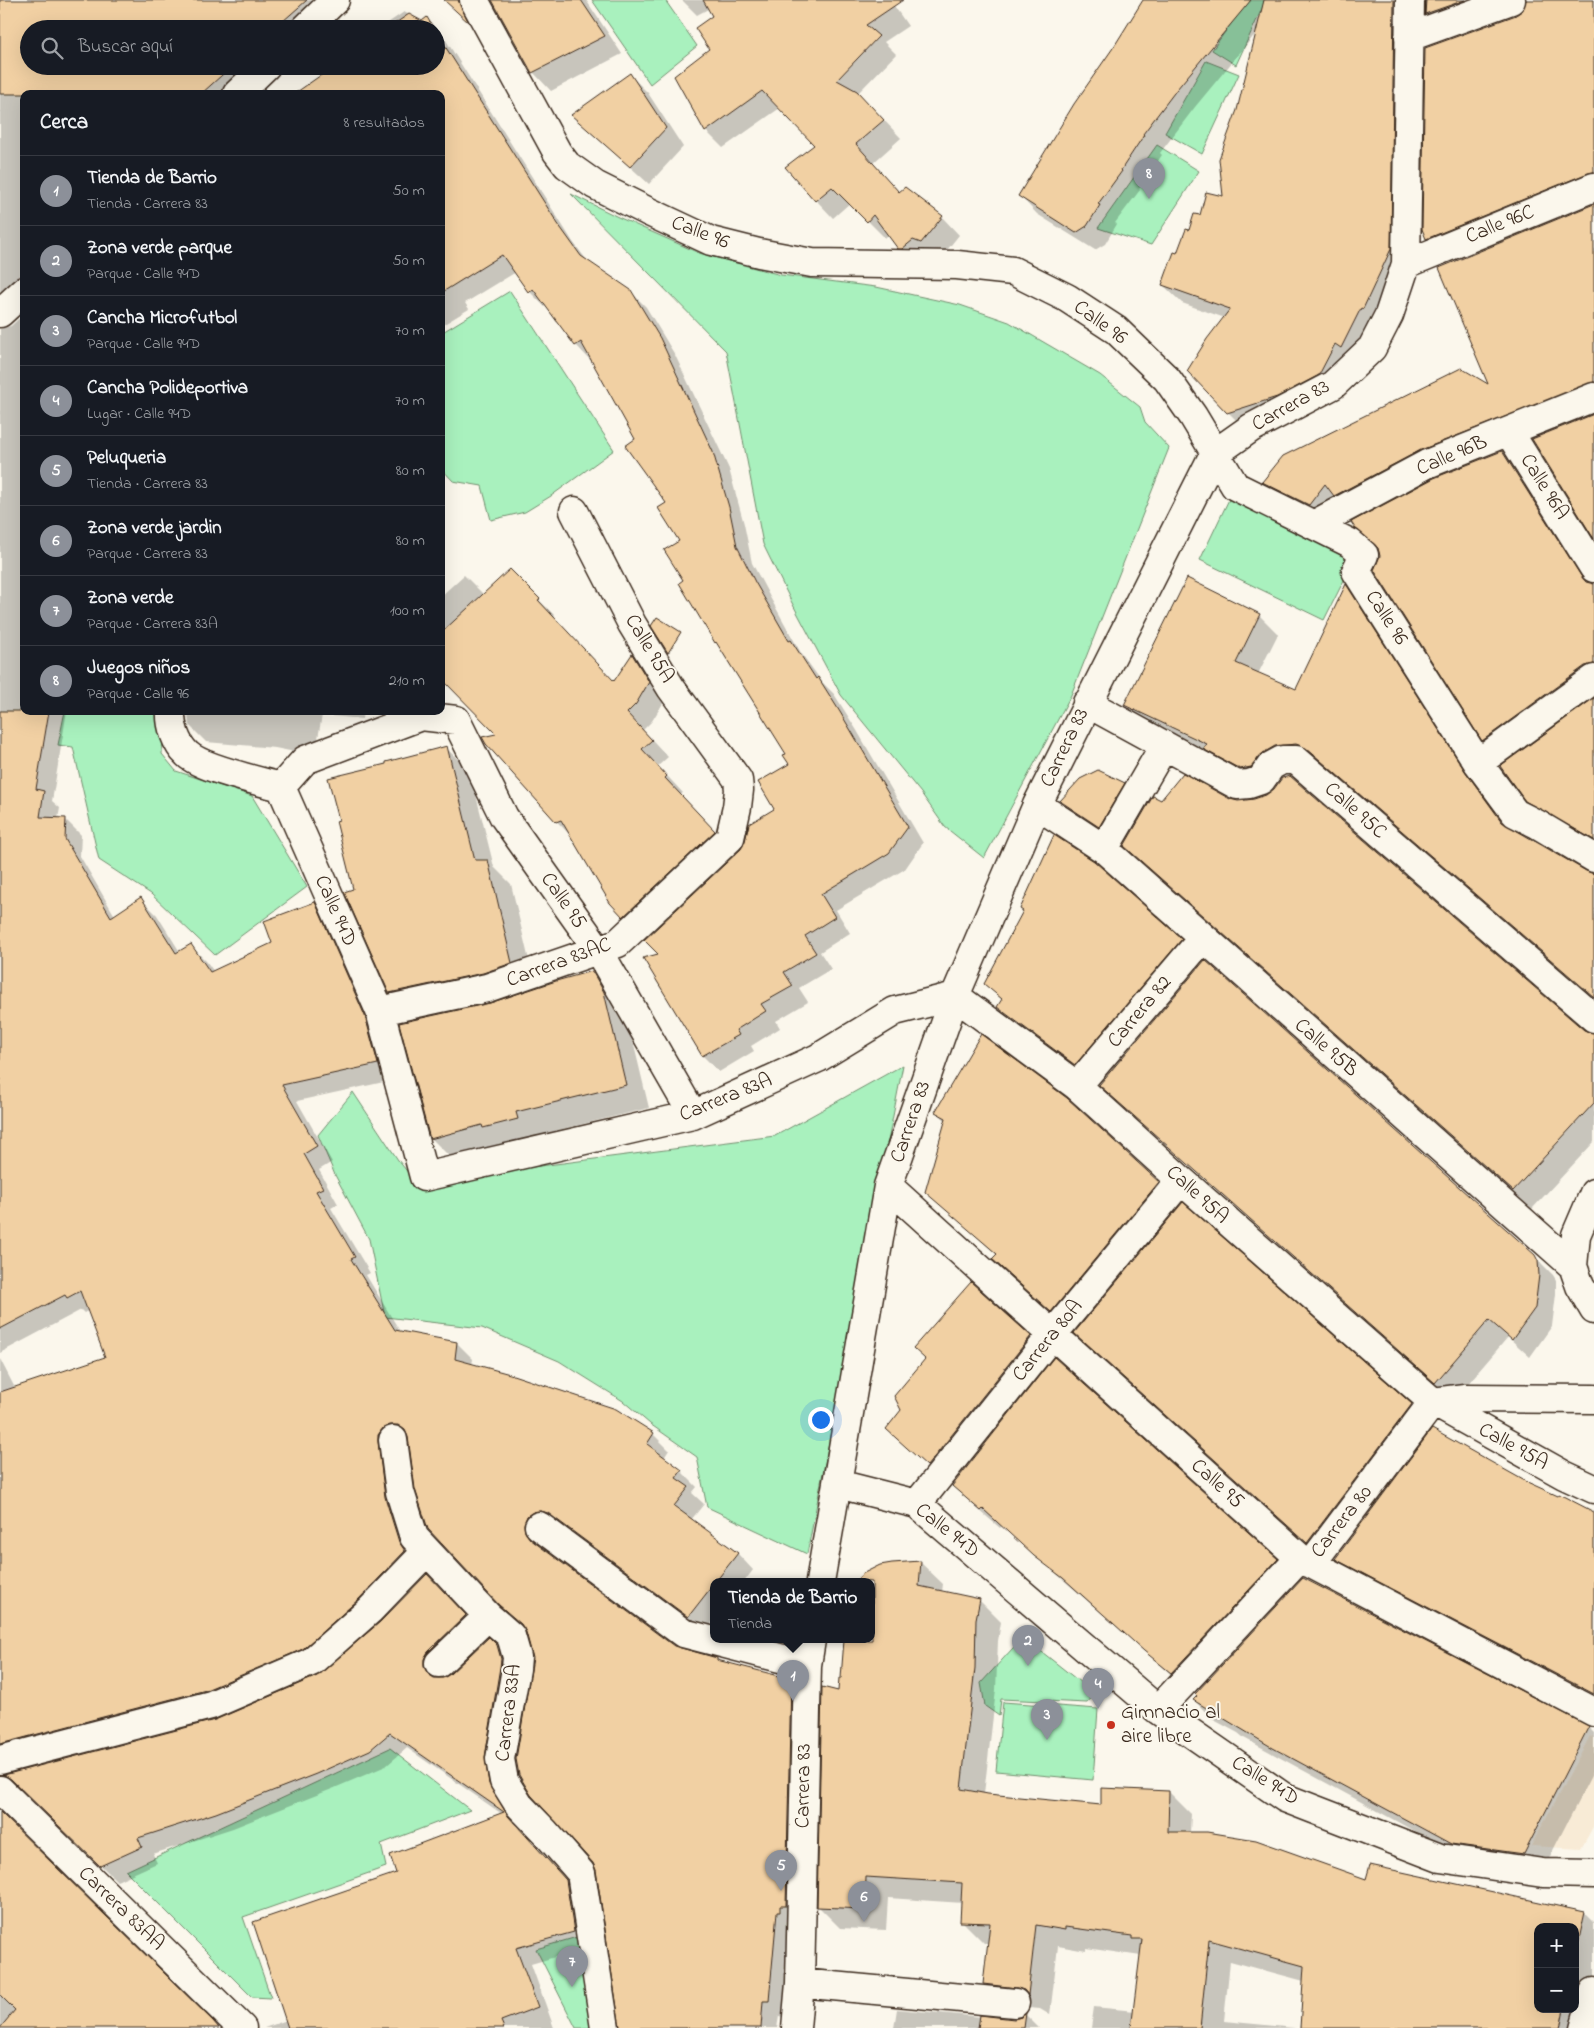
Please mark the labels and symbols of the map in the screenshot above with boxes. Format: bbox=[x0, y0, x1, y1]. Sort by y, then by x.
pin: 8 bbox=[1133, 158, 1165, 199]
street label: Calle 96C bbox=[1461, 198, 1539, 252]
street label: Calle 96 bbox=[667, 208, 733, 258]
street label: Calle 96 bbox=[1067, 293, 1133, 353]
street label: Carrera 83 bbox=[1247, 372, 1335, 440]
street label: Calle 96B bbox=[1412, 428, 1492, 484]
street label: Calle 96A bbox=[1512, 448, 1576, 526]
street label: Calle 96 bbox=[1357, 585, 1415, 651]
street label: Calle 95A bbox=[617, 609, 681, 689]
street label: Carrera 83 bbox=[1033, 703, 1097, 793]
street label: Calle 95C bbox=[1317, 775, 1393, 847]
street label: Calle 95 bbox=[533, 867, 593, 935]
street label: Calle 94D bbox=[306, 871, 364, 951]
street label: Carrera 83AC bbox=[502, 930, 616, 996]
street label: Carrera 82 bbox=[1101, 969, 1179, 1055]
street label: Calle 95B bbox=[1287, 1011, 1365, 1085]
street label: Carrera 83A bbox=[675, 1066, 777, 1130]
street label: Carrera 83 bbox=[883, 1077, 939, 1167]
street label: Calle 95A bbox=[1159, 1158, 1235, 1232]
street label: Carrera 80A bbox=[1005, 1293, 1091, 1389]
your location bbox=[808, 1407, 834, 1433]
street label: Calle 95A bbox=[1473, 1415, 1553, 1479]
street label: Calle 95 bbox=[1184, 1452, 1250, 1516]
street label: Carrera 80 bbox=[1304, 1479, 1380, 1565]
street label: Calle 94D bbox=[908, 1496, 986, 1566]
pin: 2 bbox=[1012, 1625, 1044, 1666]
pin: 1 bbox=[777, 1660, 809, 1701]
street label: Carrera 83A bbox=[488, 1663, 530, 1763]
pin: 4 bbox=[1082, 1668, 1114, 1709]
place label: Gimnacio al aire libre bbox=[1121, 1698, 1220, 1752]
pin: 3 bbox=[1031, 1699, 1063, 1740]
marker: Gimnacio al aire libre bbox=[1105, 1719, 1117, 1731]
street label: Carrera 83 bbox=[788, 1743, 820, 1829]
street label: Calle 94D bbox=[1225, 1748, 1305, 1814]
pin: 5 bbox=[765, 1850, 797, 1891]
street label: Carrera 83AA bbox=[71, 1860, 171, 1958]
pin: 6 bbox=[848, 1881, 880, 1922]
pin: 7 bbox=[556, 1946, 588, 1987]

